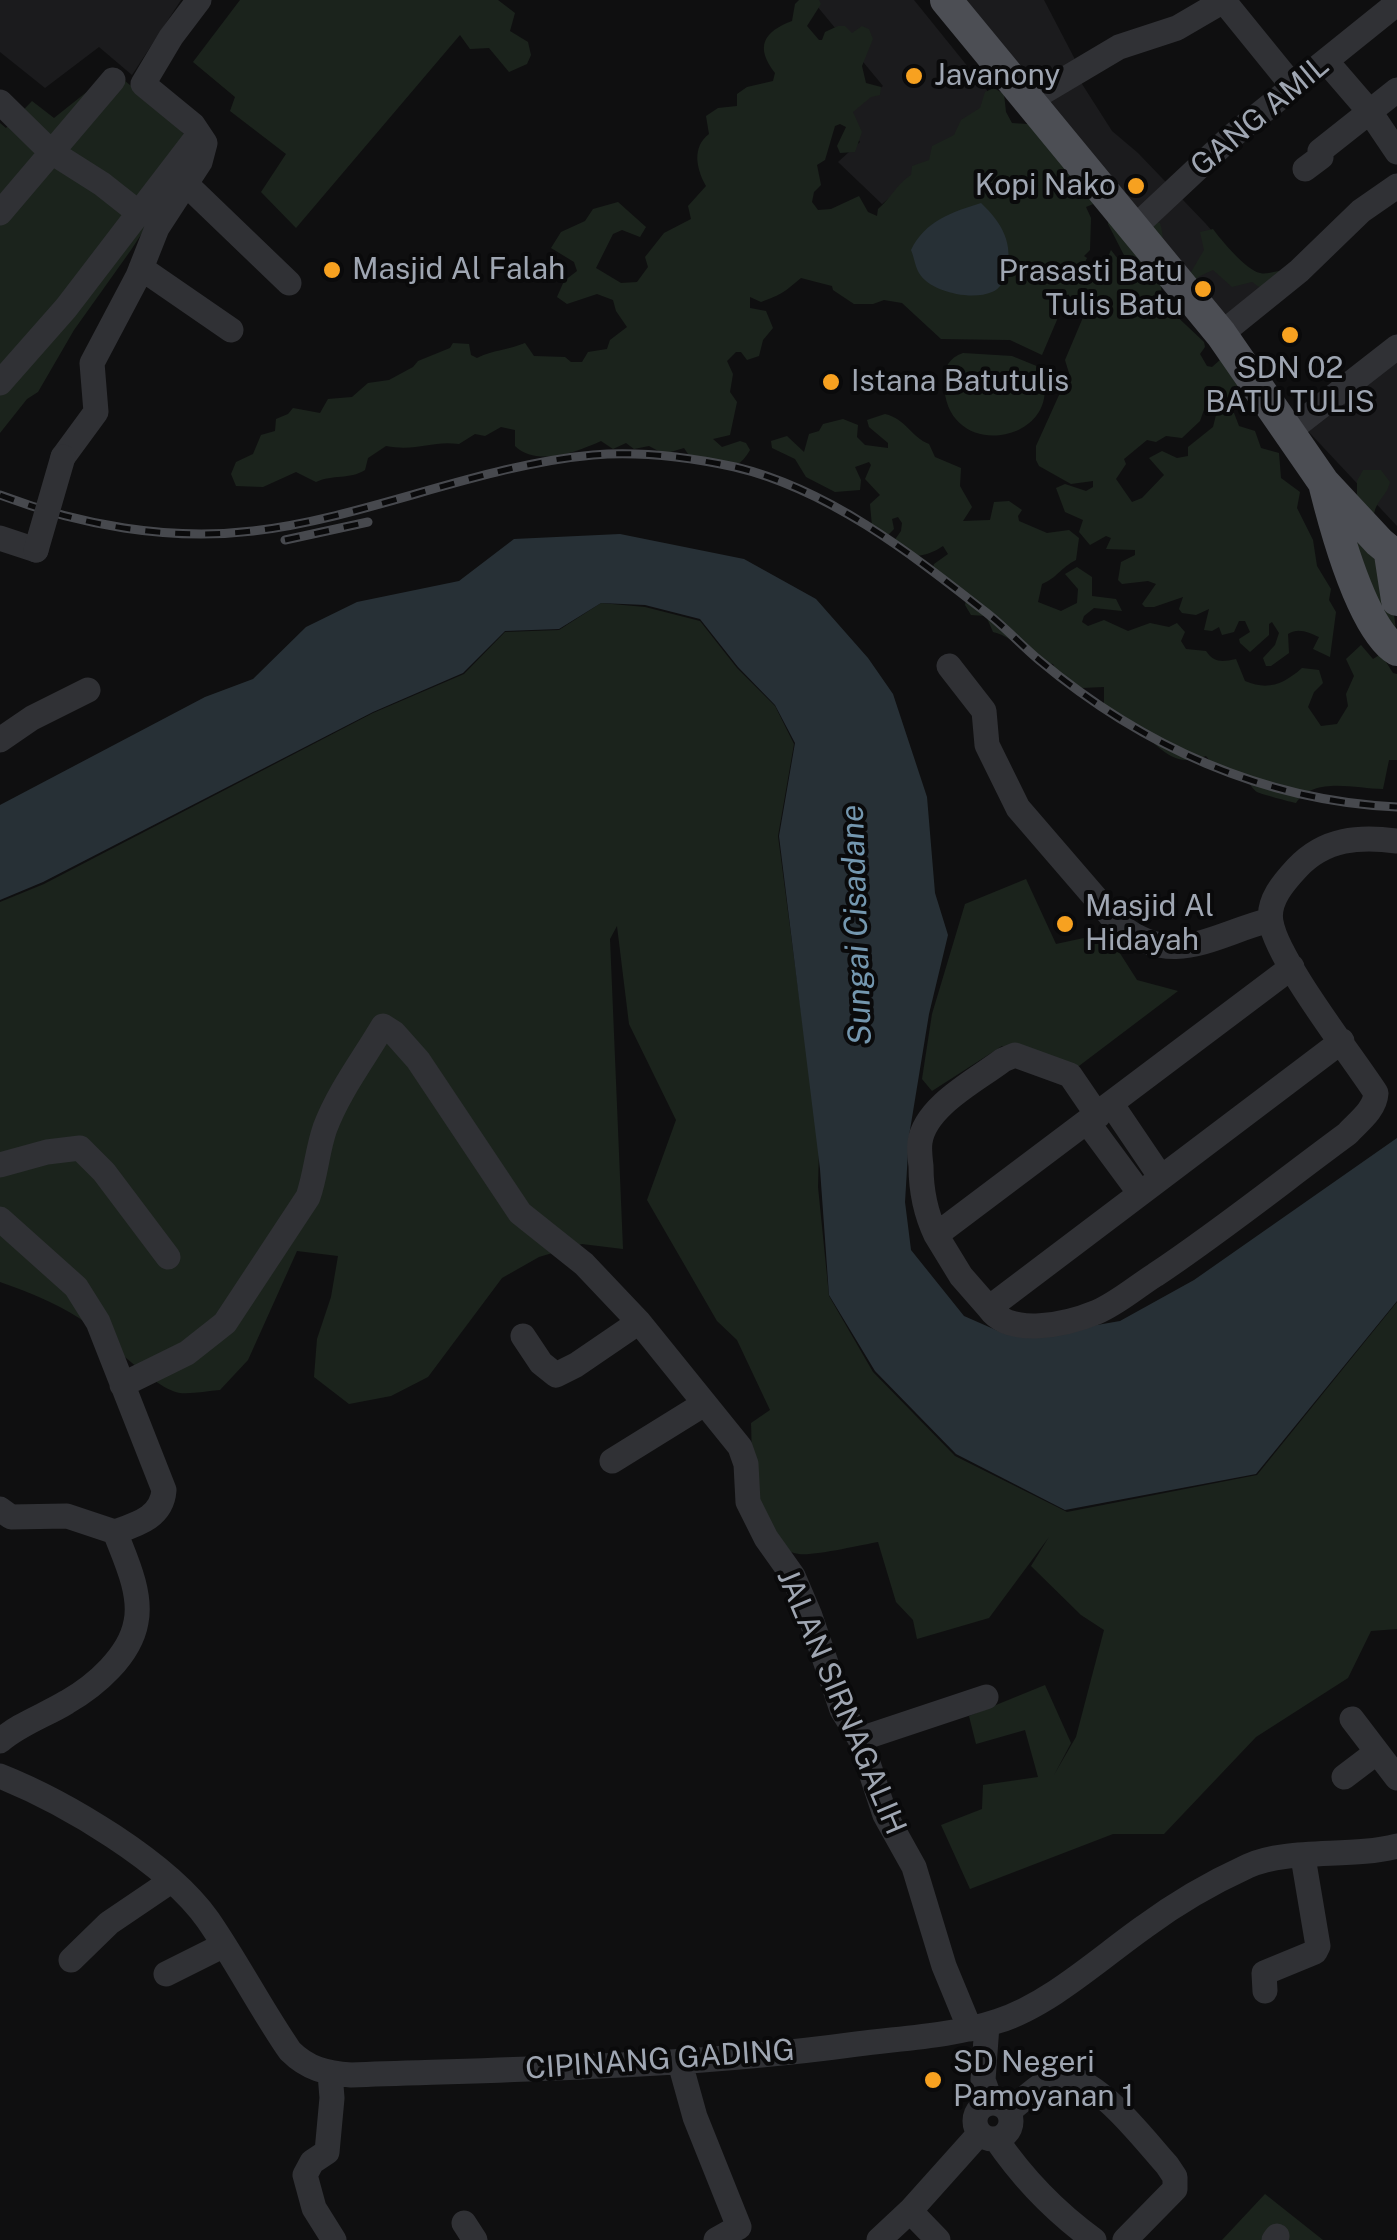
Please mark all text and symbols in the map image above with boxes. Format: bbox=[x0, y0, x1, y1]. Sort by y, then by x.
street label: GANG AMIL bbox=[1184, 48, 1336, 184]
place label: Javanony bbox=[934, 58, 1060, 94]
marker: Javanony bbox=[903, 65, 925, 87]
place label: Kopi Nako bbox=[975, 168, 1116, 204]
marker: Kopi Nako bbox=[1125, 175, 1147, 197]
place label: Masjid Al Falah bbox=[352, 252, 565, 288]
place label: Prasasti Batu Tulis Batu bbox=[998, 254, 1183, 324]
marker: Masjid Al Falah bbox=[321, 259, 343, 281]
marker: Prasasti Batu Tulis Batu bbox=[1192, 278, 1214, 300]
marker: SDN 02 BATU TULIS bbox=[1279, 324, 1301, 346]
place label: SDN 02 BATU TULIS bbox=[1205, 351, 1375, 422]
place label: Istana Batutulis bbox=[851, 364, 1069, 400]
marker: Istana Batutulis bbox=[820, 371, 842, 393]
water label: Sungai Cisadane bbox=[834, 804, 880, 1046]
place label: Masjid Al Hidayah bbox=[1085, 889, 1214, 960]
marker: Masjid Al Hidayah bbox=[1054, 913, 1076, 935]
street label: JALAN SIRNAGALIH bbox=[769, 1564, 913, 1840]
street label: CIPINANG GADING bbox=[524, 2033, 796, 2087]
place label: SD Negeri Pamoyanan 1 bbox=[953, 2045, 1134, 2116]
marker: SD Negeri Pamoyanan 1 bbox=[922, 2069, 944, 2091]

